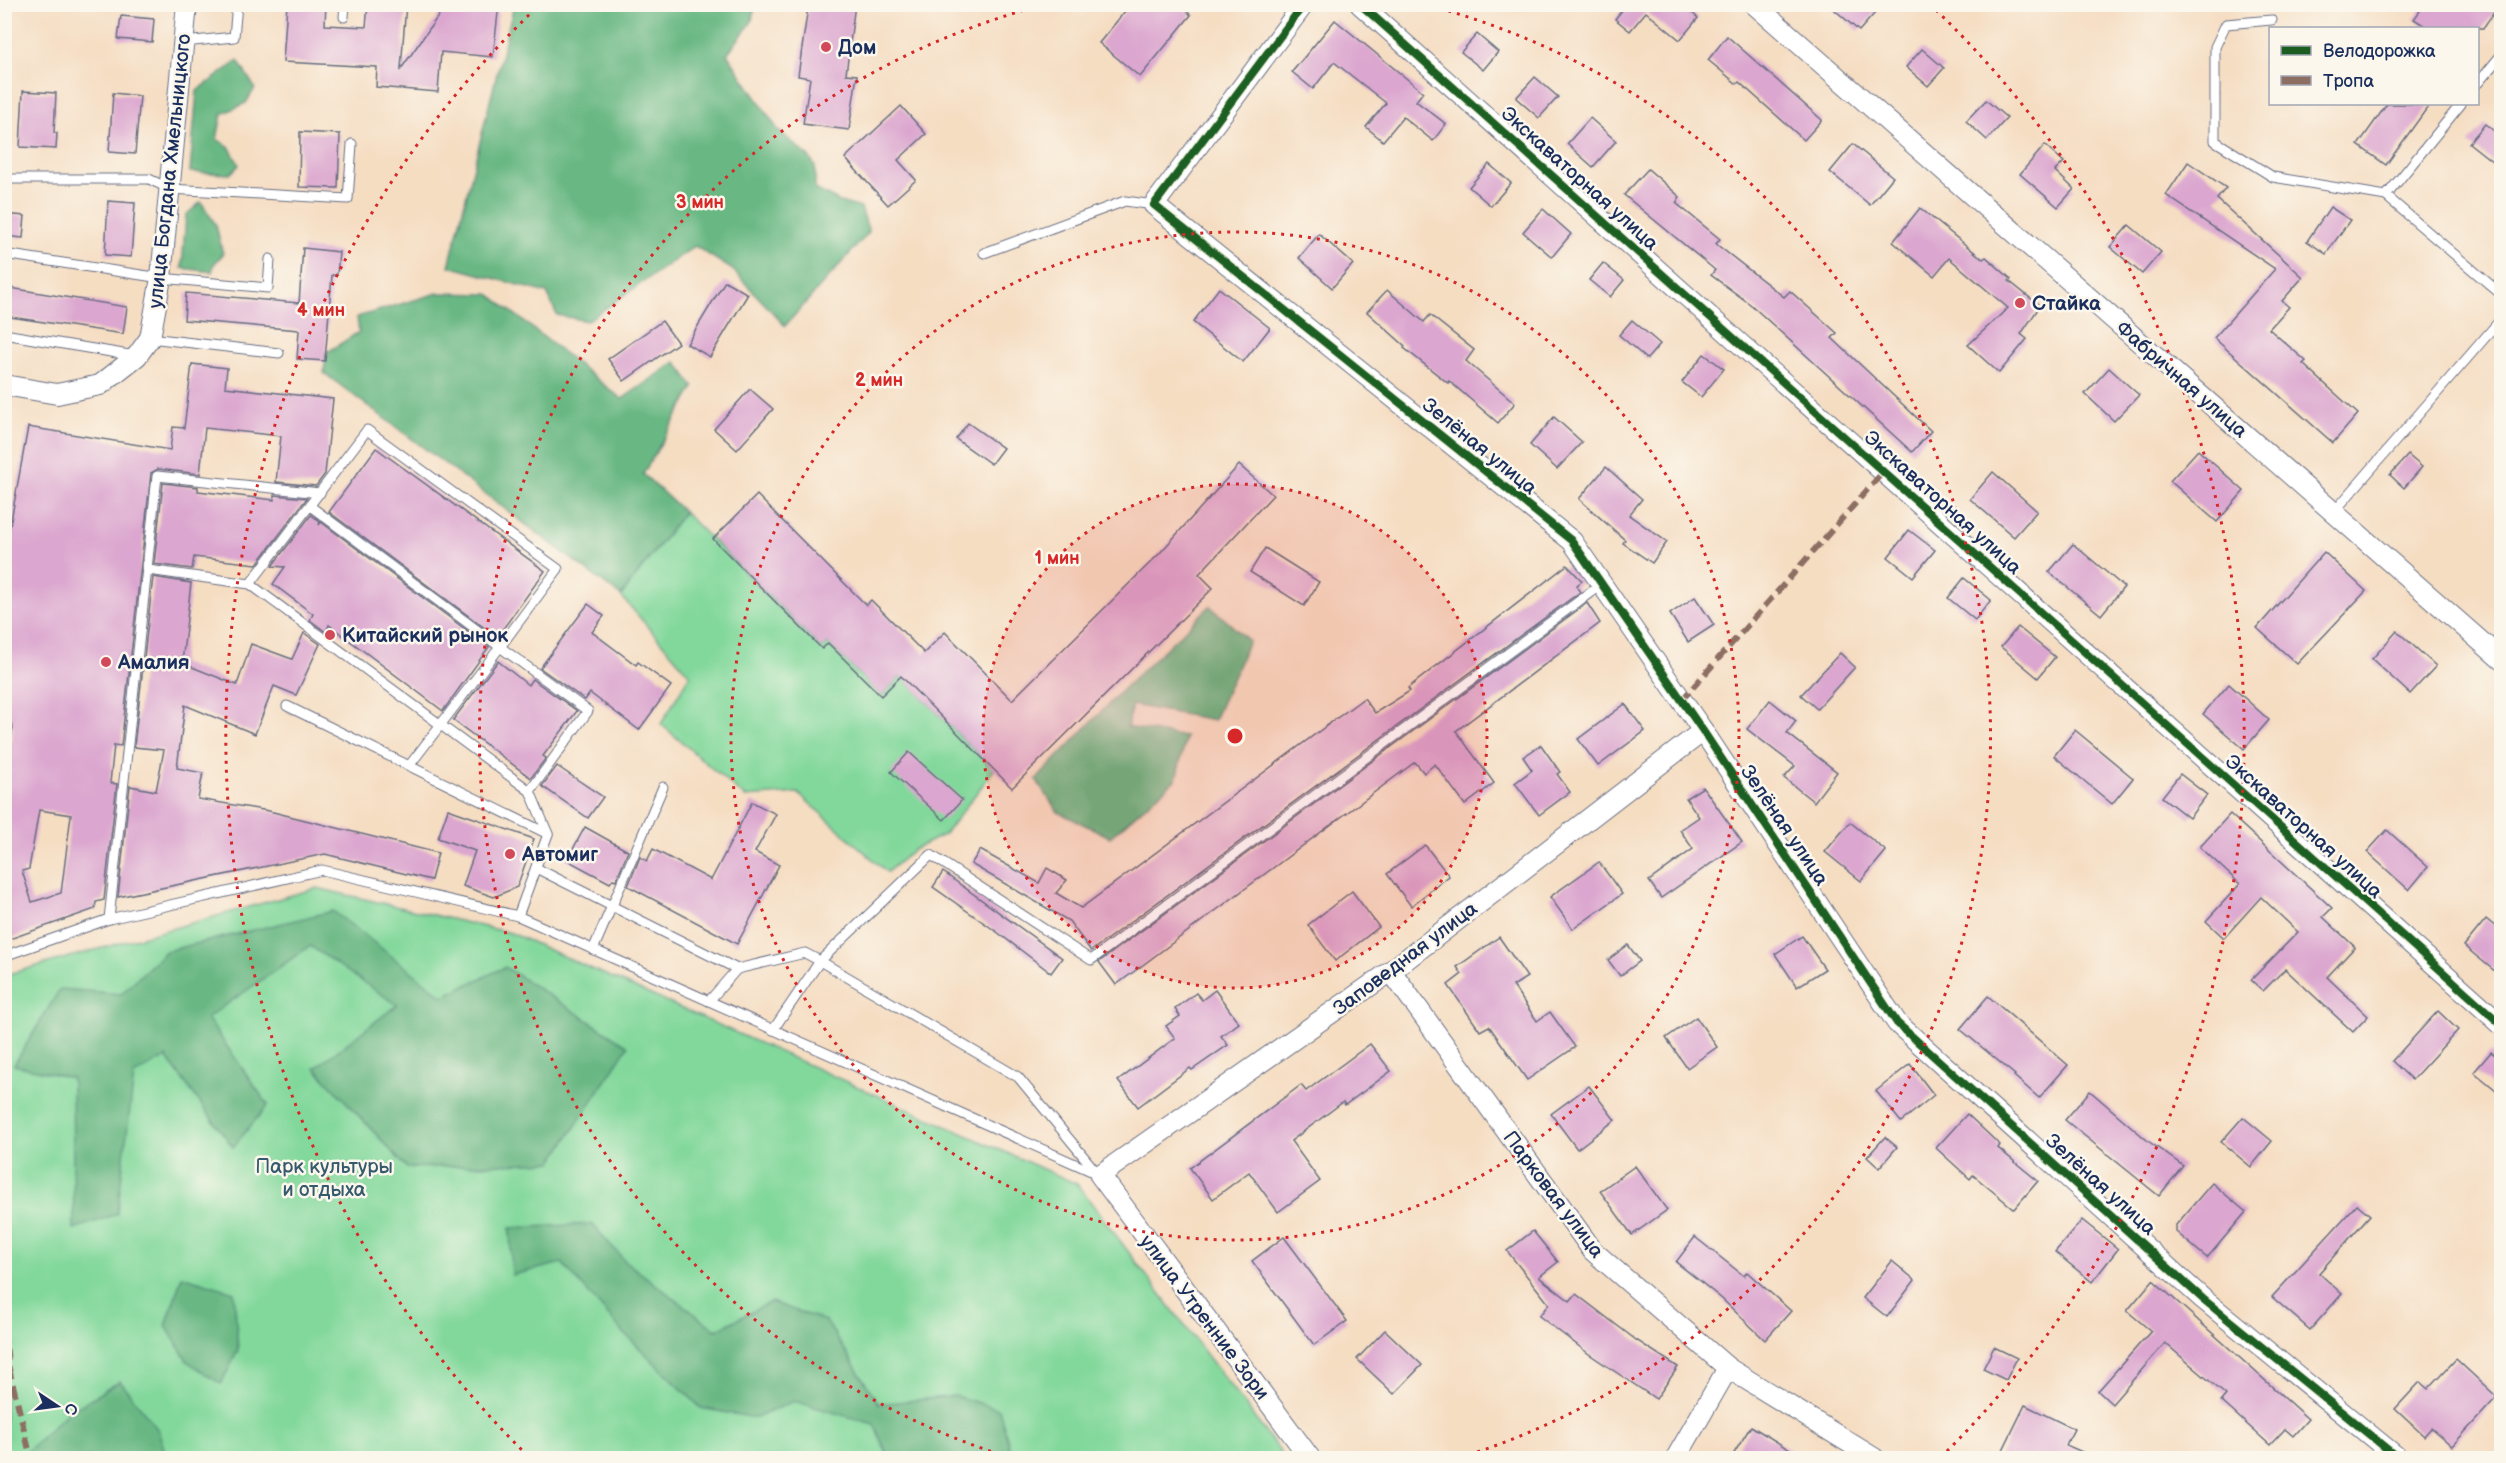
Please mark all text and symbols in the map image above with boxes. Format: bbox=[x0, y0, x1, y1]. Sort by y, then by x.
legend bbox=[2269, 27, 2479, 105]
street label: улица Богдана Хмельницкого bbox=[144, 33, 196, 310]
place label: Дом bbox=[838, 36, 876, 60]
marker: Дом bbox=[819, 40, 833, 54]
text: Велодорожка bbox=[2323, 41, 2436, 62]
text: Тропа bbox=[2323, 71, 2374, 92]
street label: Экскаваторная улица bbox=[1496, 102, 1663, 256]
text: 3 мин bbox=[676, 192, 724, 213]
place label: Стайка bbox=[2032, 292, 2101, 316]
marker: Стайка bbox=[2013, 296, 2027, 310]
text: 4 мин bbox=[297, 300, 345, 321]
street label: Фабричная улица bbox=[2111, 316, 2252, 443]
text: 2 мин bbox=[855, 370, 903, 391]
street label: Зелёная улица bbox=[1417, 393, 1542, 500]
street label: Экскаваторная улица bbox=[1859, 426, 2026, 580]
text: 1 мин bbox=[1035, 548, 1079, 569]
place label: Китайский рынок bbox=[342, 624, 508, 648]
marker: Китайский рынок bbox=[323, 628, 337, 642]
place label: Амалия bbox=[117, 651, 189, 675]
marker: Амалия bbox=[99, 655, 113, 669]
centre of rings bbox=[1225, 726, 1245, 746]
street label: Экскаваторная улица bbox=[2220, 750, 2387, 904]
street label: Зелёная улица bbox=[1735, 761, 1833, 891]
place label: Автомиг bbox=[521, 843, 598, 867]
marker: Автомиг bbox=[503, 847, 517, 861]
street label: Заповедная улица bbox=[1329, 897, 1483, 1021]
street label: Парковая улица bbox=[1498, 1126, 1609, 1263]
street label: Зелёная улица bbox=[2040, 1129, 2161, 1241]
park label: Парк культуры и отдыха bbox=[255, 1155, 393, 1202]
street label: улица Утренние Зори bbox=[1134, 1230, 1274, 1405]
north arrow bbox=[27, 1376, 87, 1436]
text: С bbox=[60, 1401, 81, 1417]

